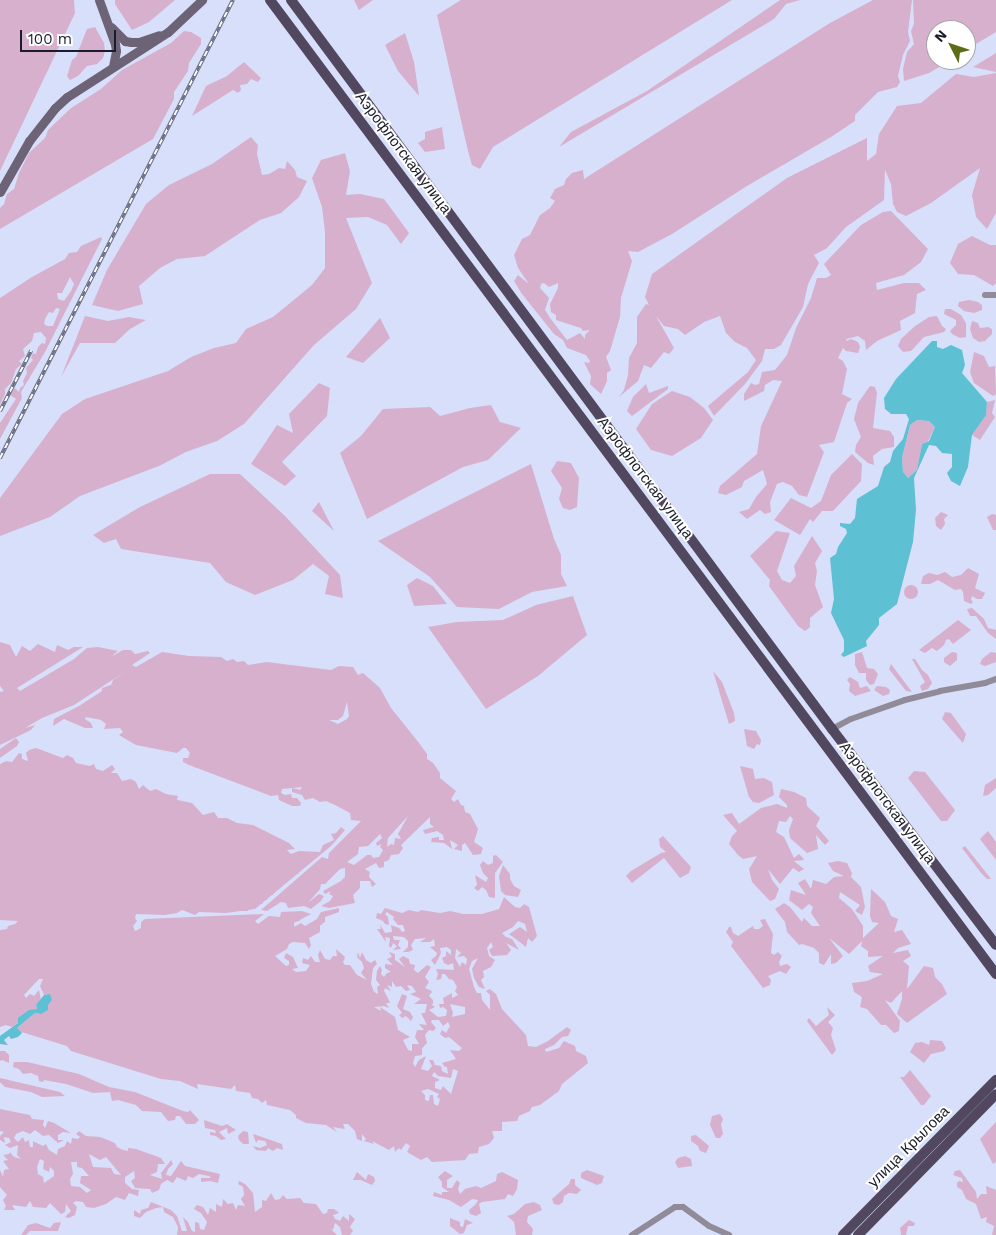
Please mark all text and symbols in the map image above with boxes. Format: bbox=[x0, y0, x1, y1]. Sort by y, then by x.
scale bar bbox=[22, 20, 119, 52]
north arrow bbox=[926, 20, 976, 70]
text: N bbox=[931, 27, 950, 45]
text: 100 m bbox=[28, 30, 72, 48]
street label: Аэрофлотская улица bbox=[351, 89, 455, 217]
street label: Аэрофлотская улица bbox=[593, 414, 697, 542]
street label: Аэрофлотская улица bbox=[835, 739, 939, 867]
street label: улица Крылова bbox=[865, 1103, 953, 1191]

